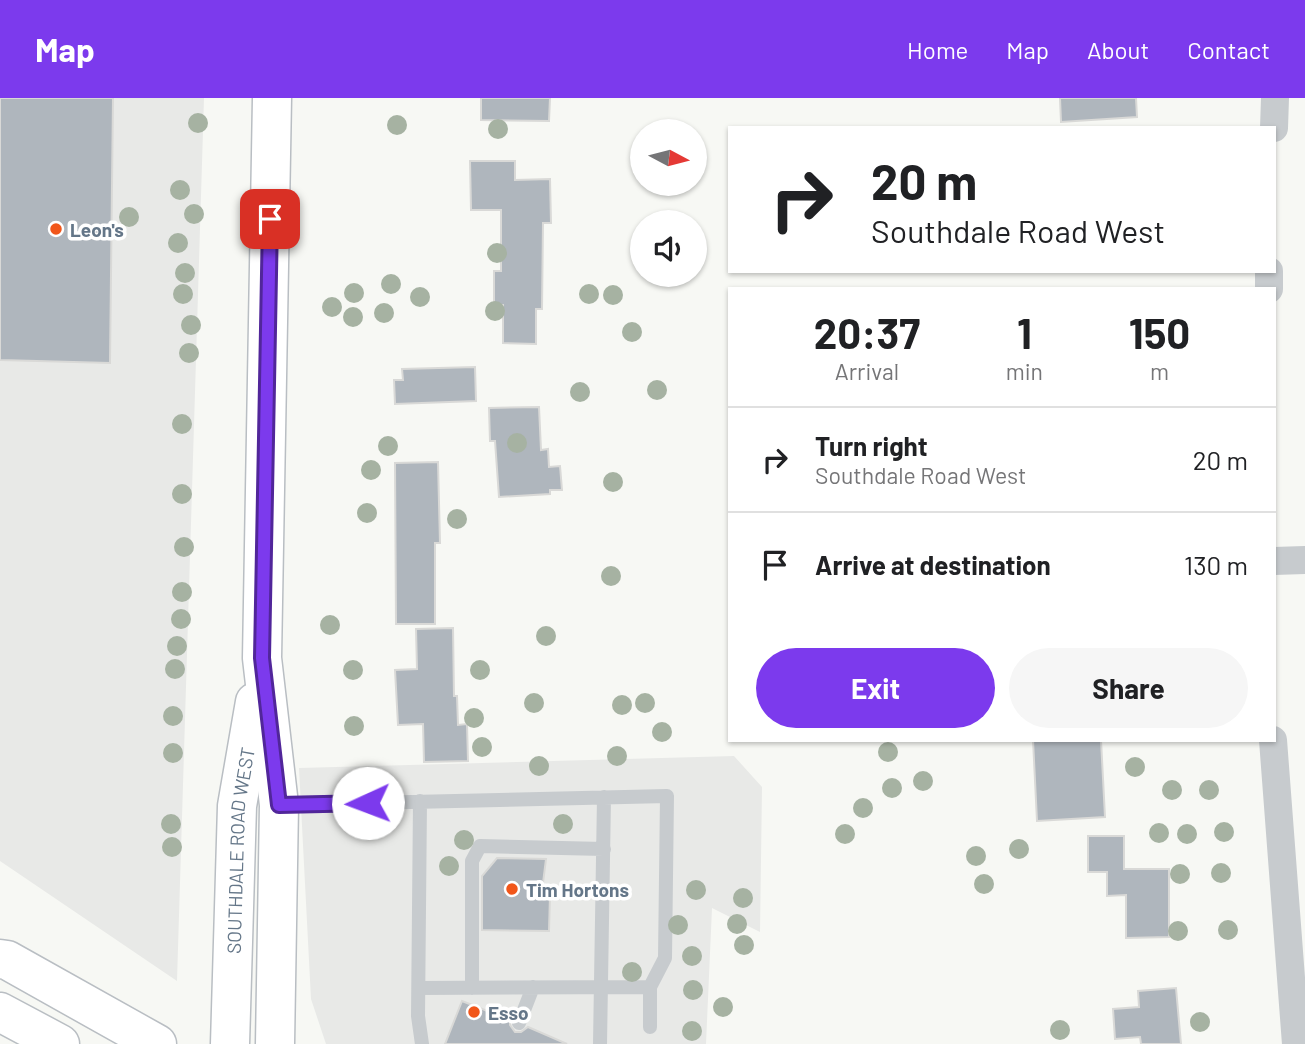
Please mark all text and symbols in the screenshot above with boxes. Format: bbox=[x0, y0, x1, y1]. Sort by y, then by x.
text: Map bbox=[35, 29, 95, 69]
text: Home bbox=[907, 35, 968, 64]
text: Map bbox=[1006, 35, 1049, 64]
text: About bbox=[1087, 35, 1149, 64]
text: Contact bbox=[1187, 35, 1270, 64]
north arrow bbox=[630, 119, 707, 196]
map controls bbox=[630, 119, 707, 287]
text: 20 m bbox=[871, 151, 977, 210]
icon: right bbox=[756, 154, 847, 245]
pin bbox=[240, 189, 300, 249]
icon: arrive bbox=[251, 200, 289, 238]
button: sound bbox=[630, 210, 707, 287]
text: Southdale Road West bbox=[871, 211, 1165, 249]
place label: Leon's bbox=[70, 218, 124, 241]
marker: Leon's bbox=[48, 221, 64, 237]
text: 20:37 bbox=[814, 307, 920, 357]
text: 1 bbox=[1017, 307, 1032, 357]
text: 150 bbox=[1129, 307, 1190, 357]
text: Arrival bbox=[835, 357, 899, 385]
text: min bbox=[1006, 357, 1043, 385]
text: m bbox=[1150, 357, 1169, 385]
text: Turn right bbox=[815, 430, 928, 461]
icon: right bbox=[756, 441, 794, 479]
text: 20 m bbox=[1193, 444, 1248, 475]
text: Southdale Road West bbox=[815, 461, 1026, 489]
icon: arrive bbox=[756, 546, 794, 584]
text: Arrive at destination bbox=[815, 549, 1051, 580]
text: 130 m bbox=[1184, 549, 1248, 580]
button: Exit bbox=[756, 648, 995, 728]
button: Share bbox=[1009, 648, 1248, 728]
street label: SOUTHDALE ROAD WEST bbox=[221, 745, 259, 954]
position arrow bbox=[331, 766, 405, 840]
place label: Tim Hortons bbox=[526, 878, 629, 901]
marker: Tim Hortons bbox=[504, 881, 520, 897]
place label: Esso bbox=[488, 1001, 529, 1024]
marker: Esso bbox=[466, 1004, 482, 1020]

